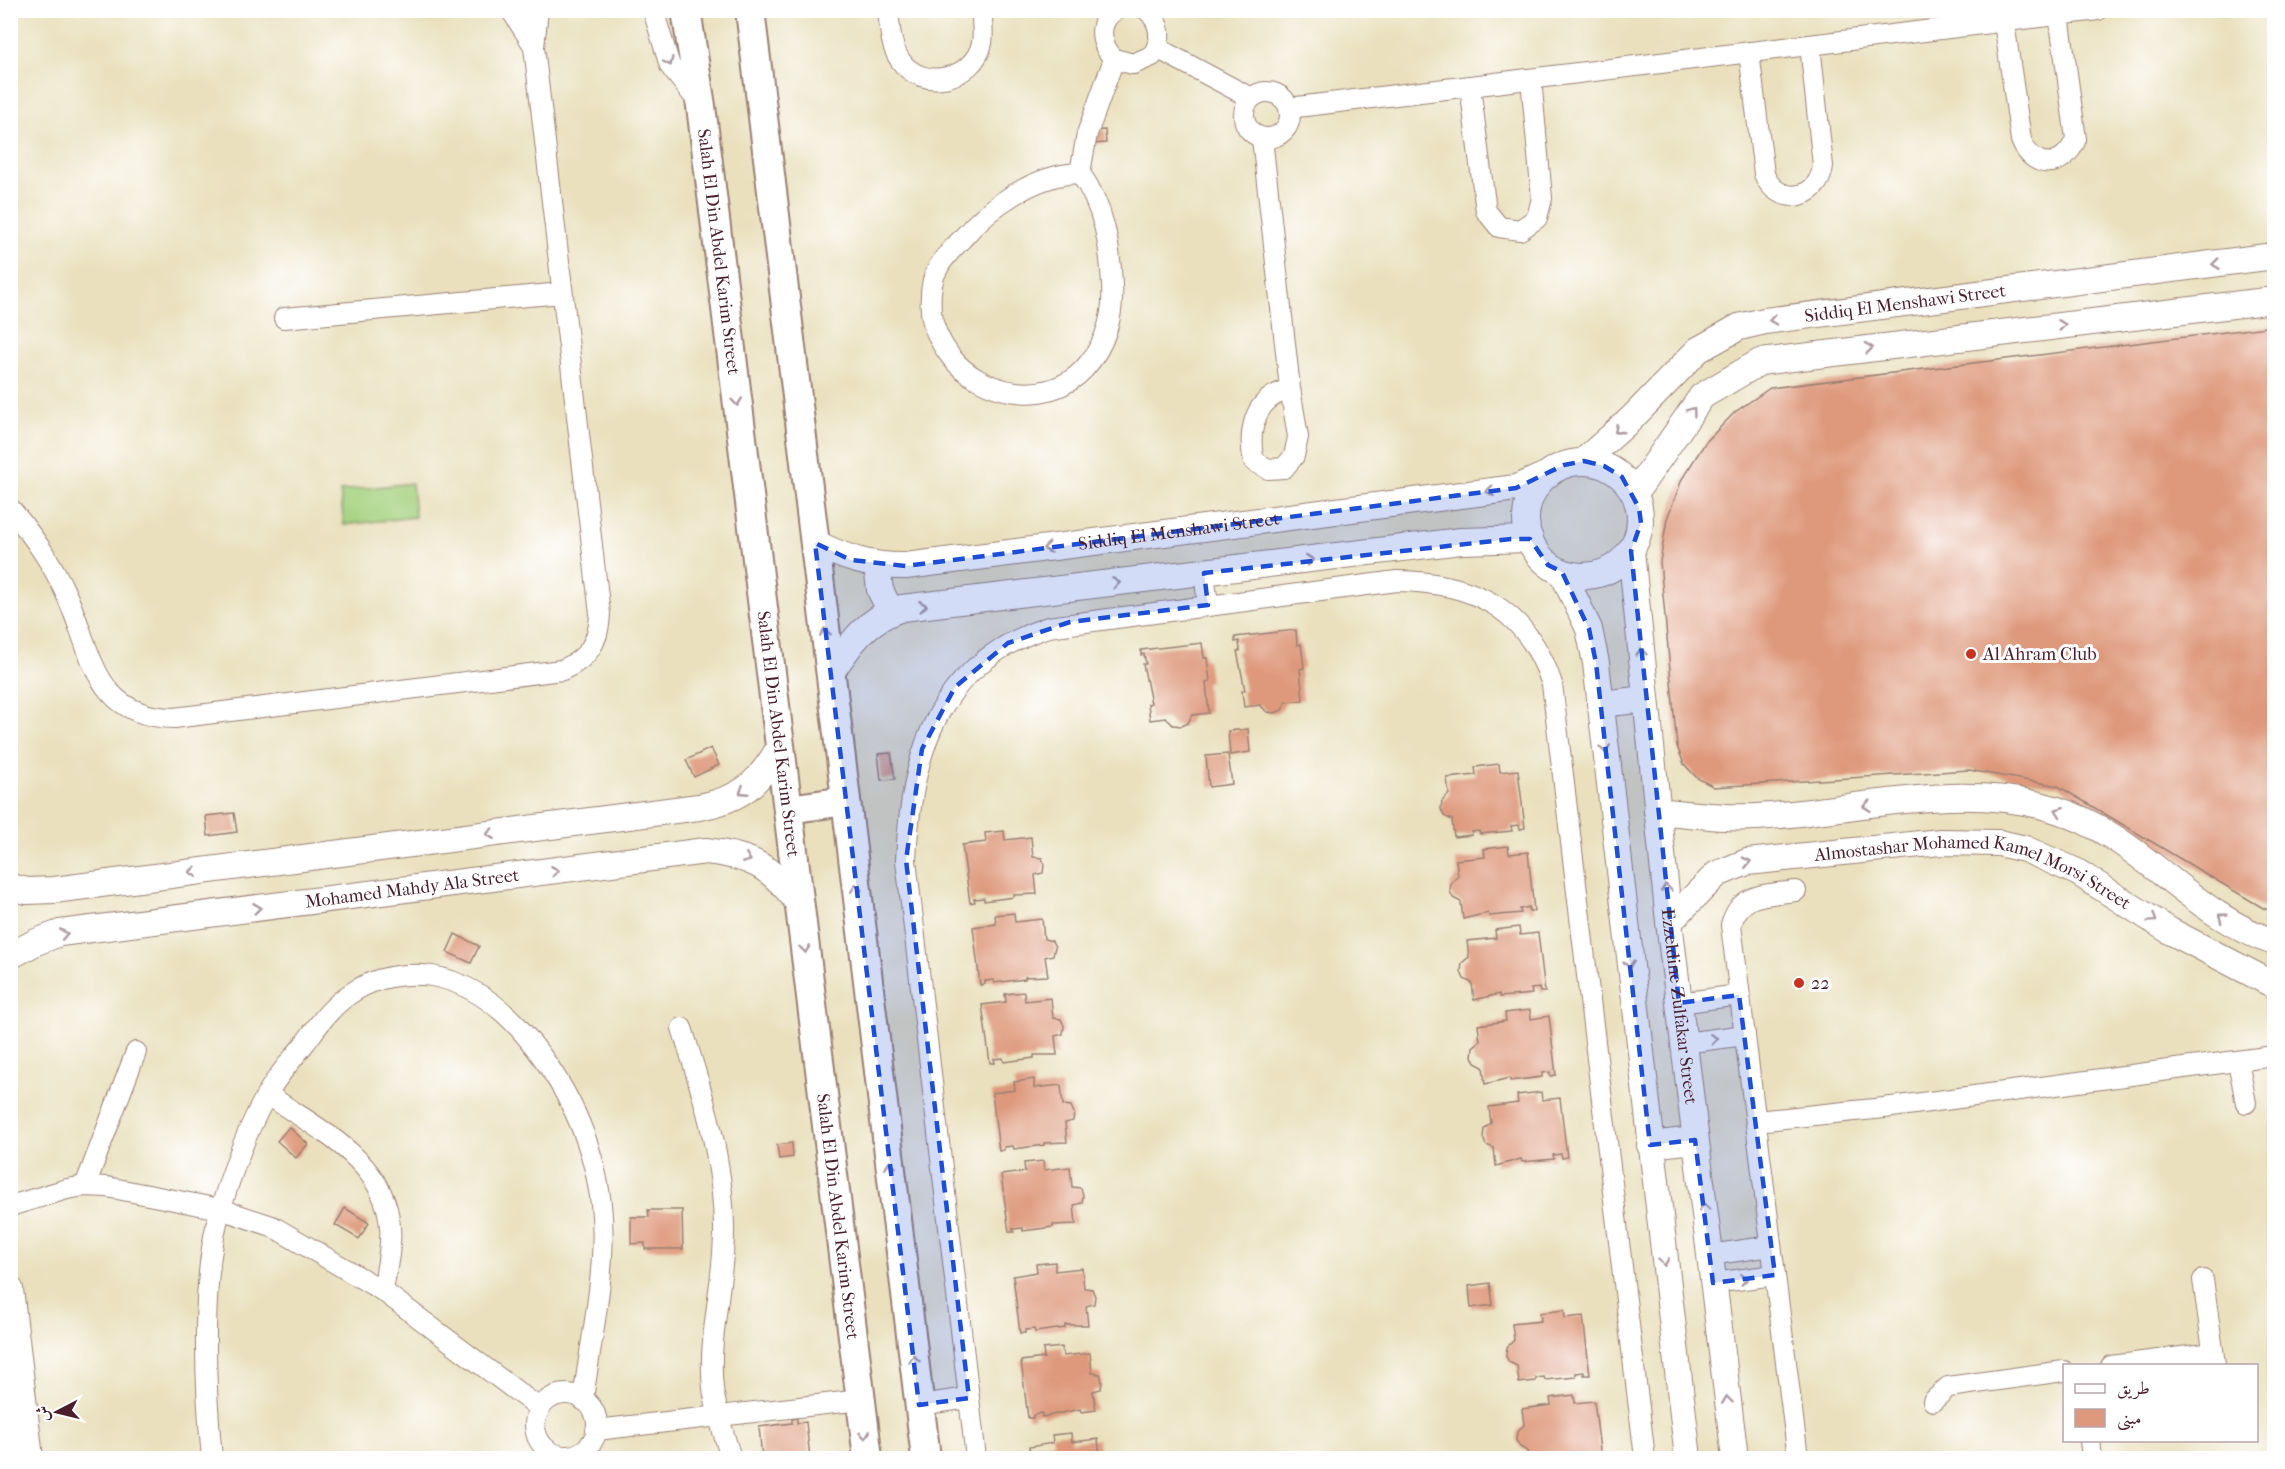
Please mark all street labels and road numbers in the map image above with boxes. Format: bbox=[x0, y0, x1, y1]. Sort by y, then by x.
street label: Salah El Din Abdel Karim Street bbox=[693, 128, 744, 377]
street label: Siddiq El Menshawi Street bbox=[1803, 280, 2007, 327]
street label: Siddiq El Menshawi Street bbox=[1077, 508, 1281, 555]
street label: Salah El Din Abdel Karim Street bbox=[752, 610, 804, 859]
street label: Almostashar Mohamed Kamel Morsi Street bbox=[1812, 832, 2135, 914]
street label: Mohamed Mahdy Ala Street bbox=[304, 865, 521, 913]
street label: Ezzeldine Zulfakar Street bbox=[1657, 908, 1701, 1106]
street label: Salah El Din Abdel Karim Street bbox=[812, 1092, 863, 1341]

